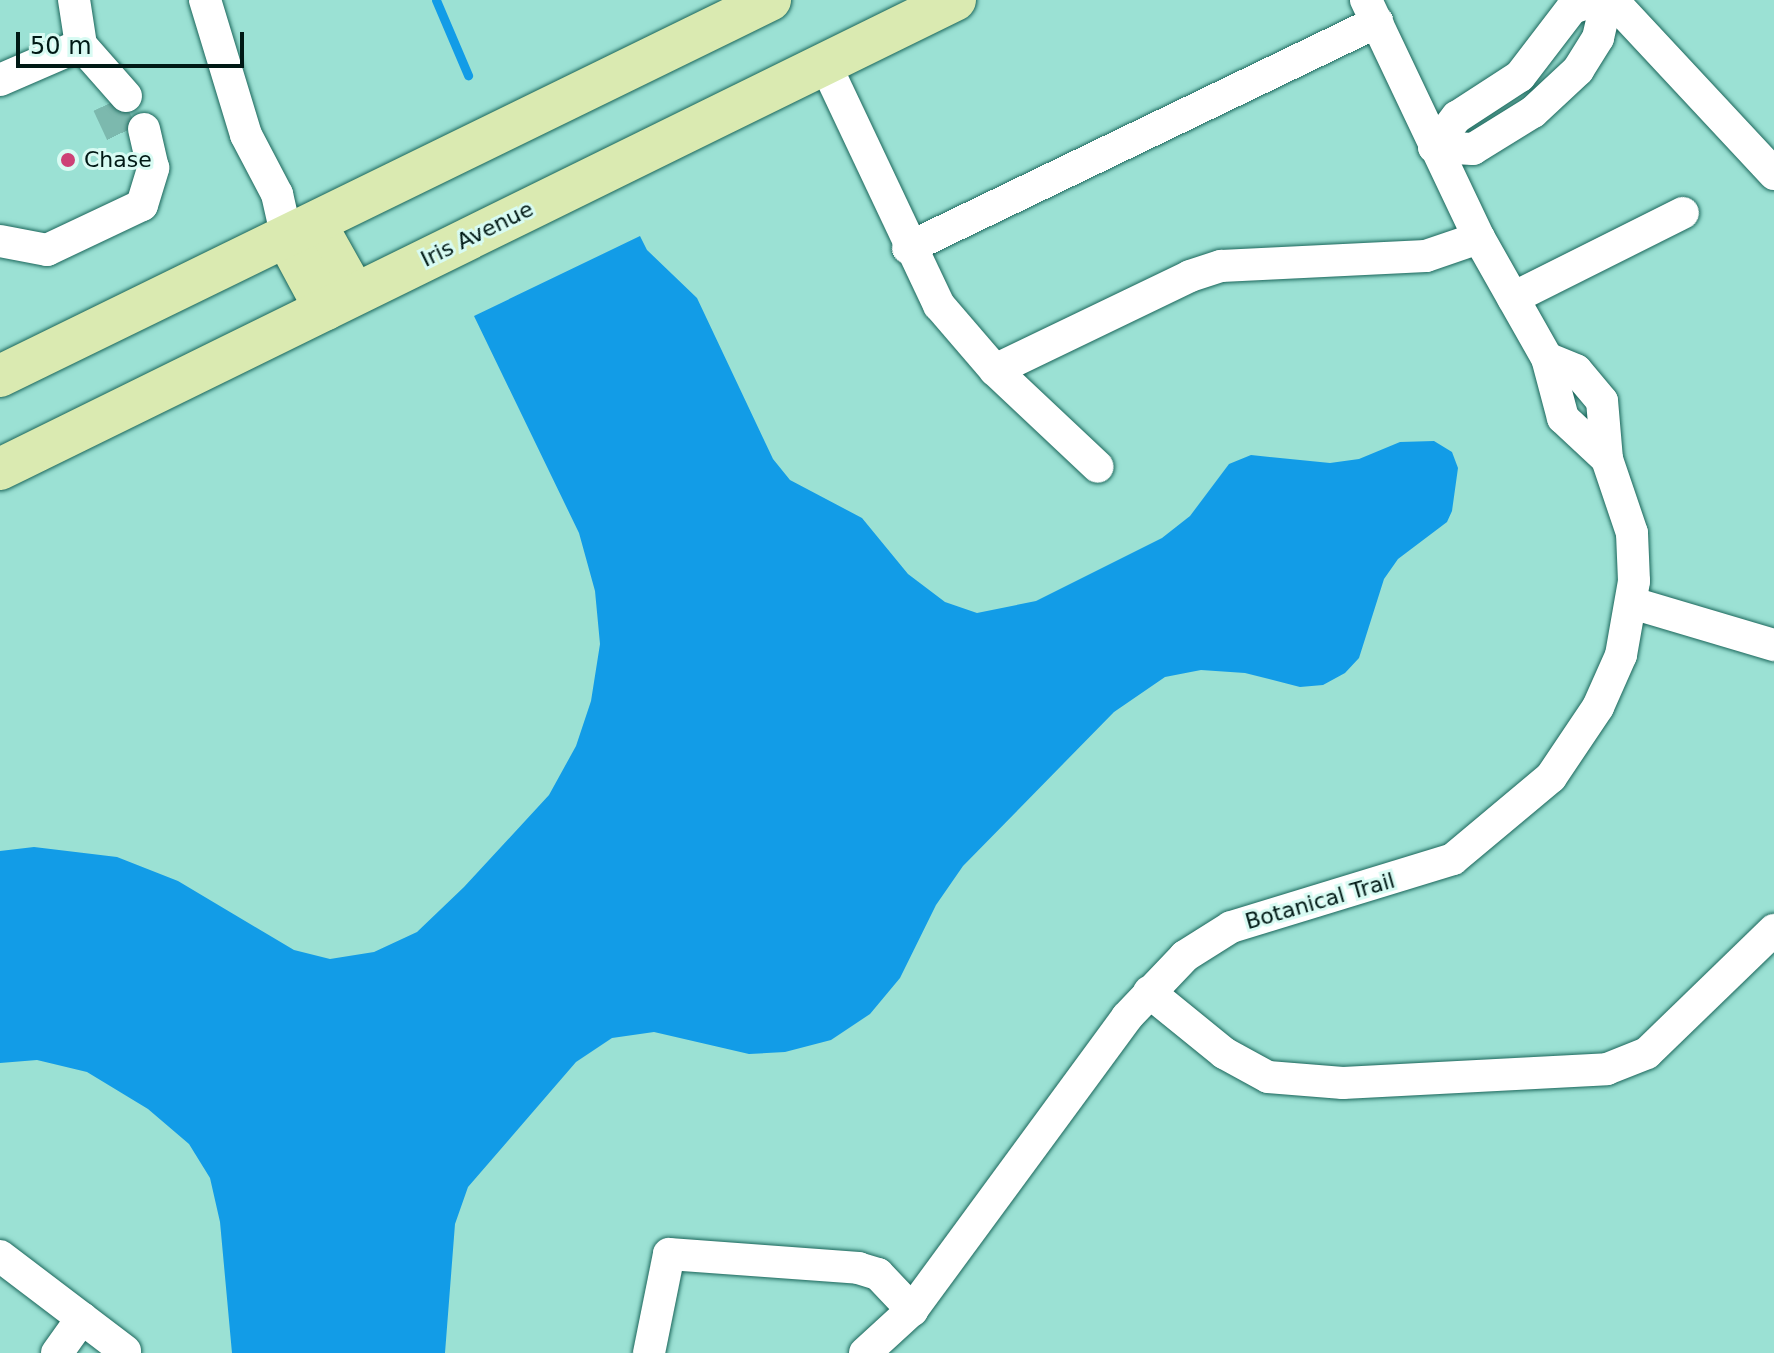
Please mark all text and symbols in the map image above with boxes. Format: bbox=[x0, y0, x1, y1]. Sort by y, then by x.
scale bar bbox=[20, 16, 248, 66]
text: 50 m bbox=[30, 32, 92, 60]
place label: Chase bbox=[84, 147, 152, 173]
marker: Chase bbox=[59, 151, 77, 169]
street label: Iris Avenue bbox=[416, 195, 538, 273]
street label: Botanical Trail bbox=[1242, 867, 1398, 935]

